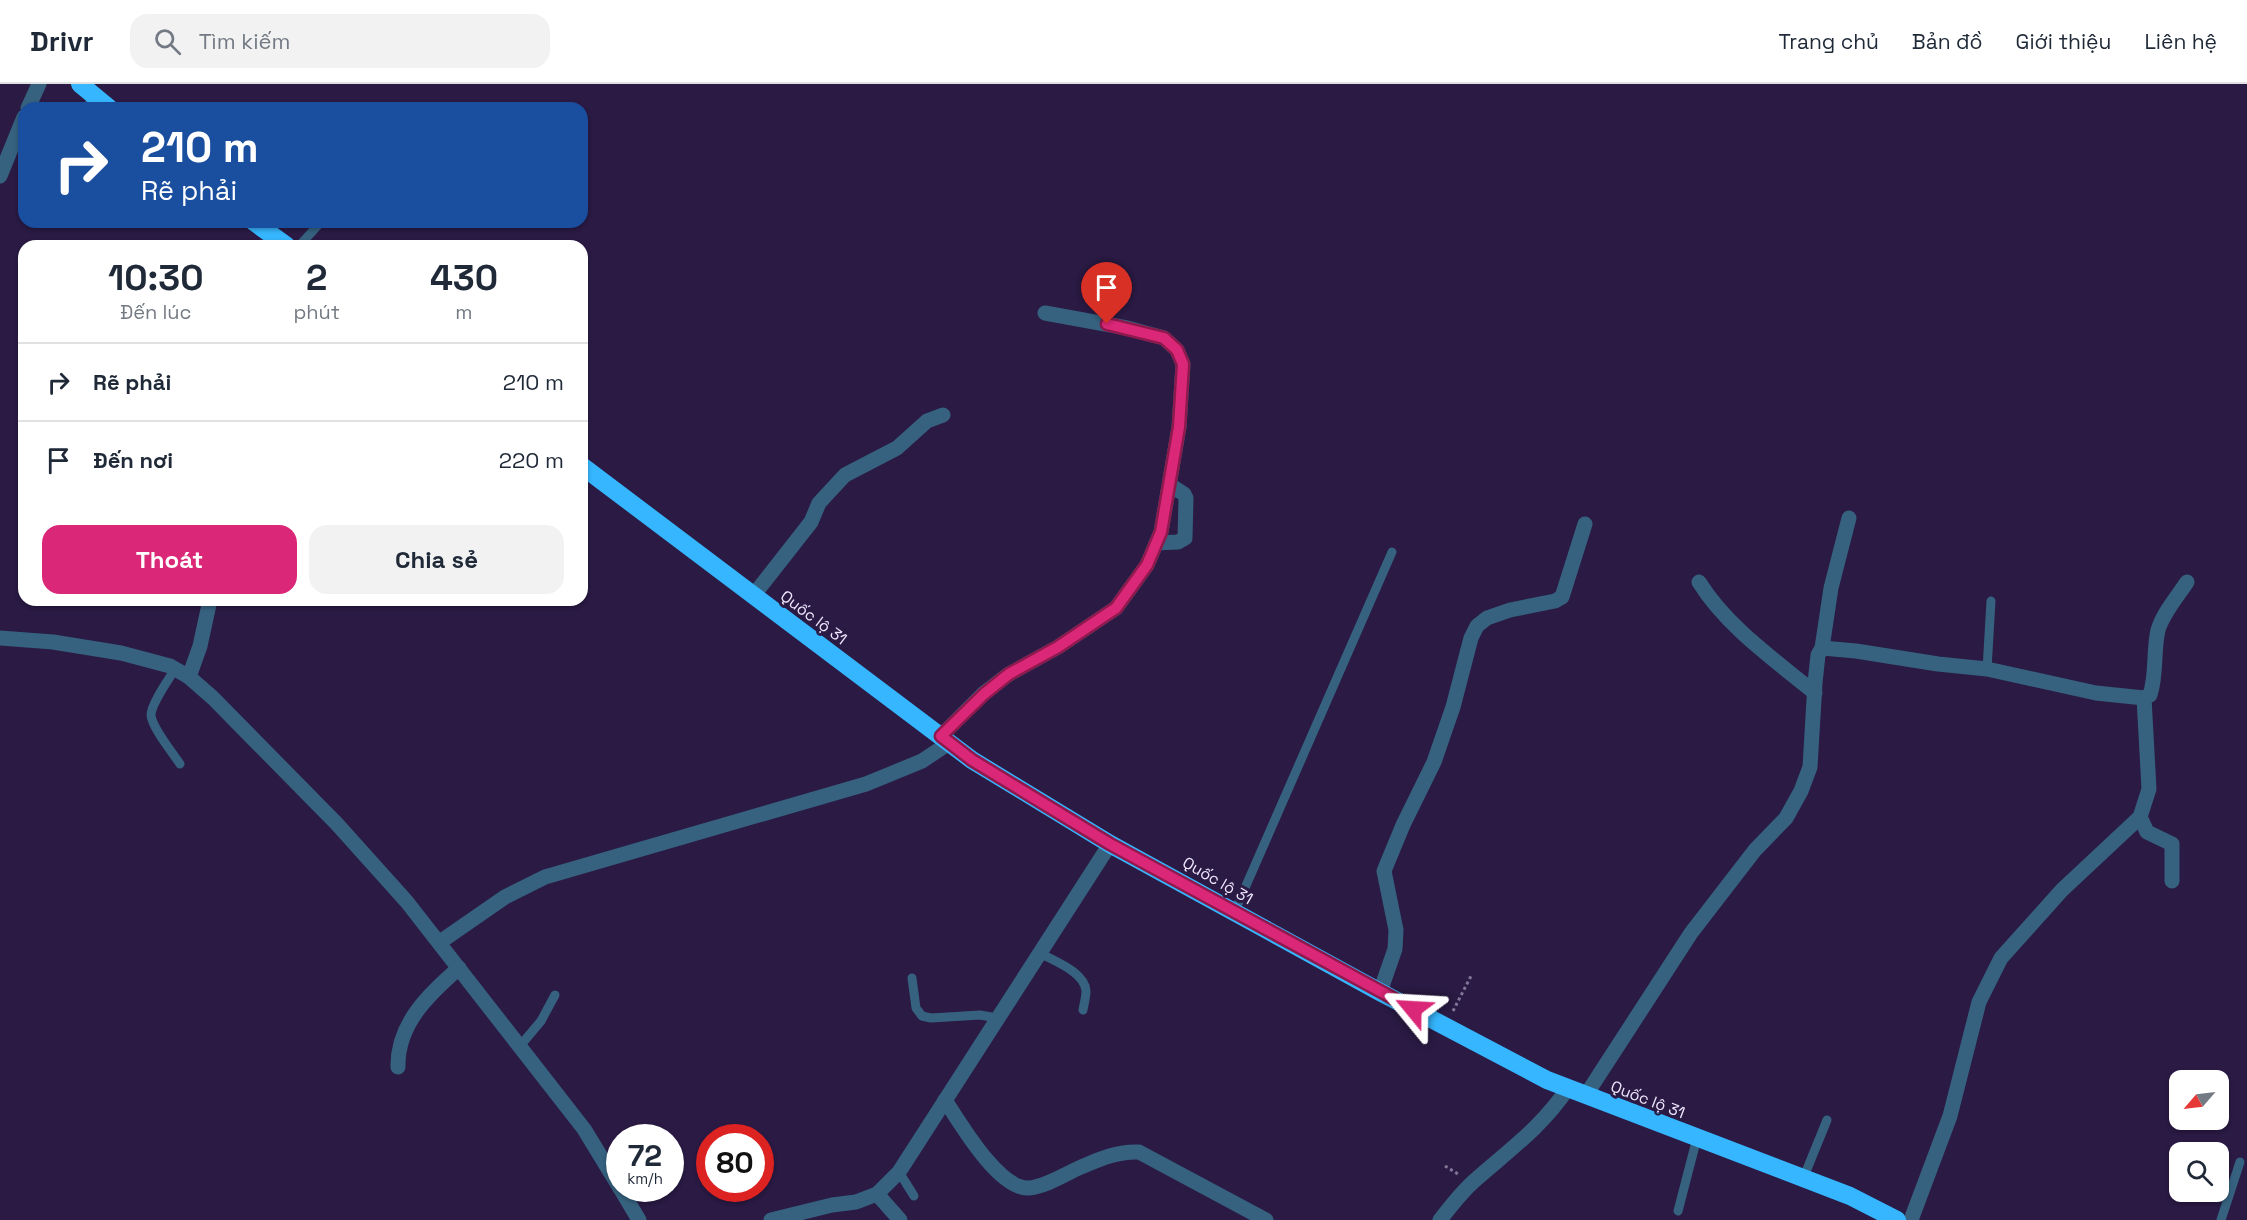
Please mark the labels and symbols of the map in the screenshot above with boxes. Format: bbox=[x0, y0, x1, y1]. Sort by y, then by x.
pin bbox=[1081, 262, 1132, 324]
street label: Quốc lộ 31 bbox=[776, 586, 851, 649]
street label: Quốc lộ 31 bbox=[1179, 852, 1257, 909]
position arrow bbox=[1381, 977, 1445, 1041]
north arrow bbox=[2169, 1070, 2229, 1130]
street label: Quốc lộ 31 bbox=[1608, 1076, 1688, 1123]
speed limit sign: 80 bbox=[696, 1124, 774, 1202]

